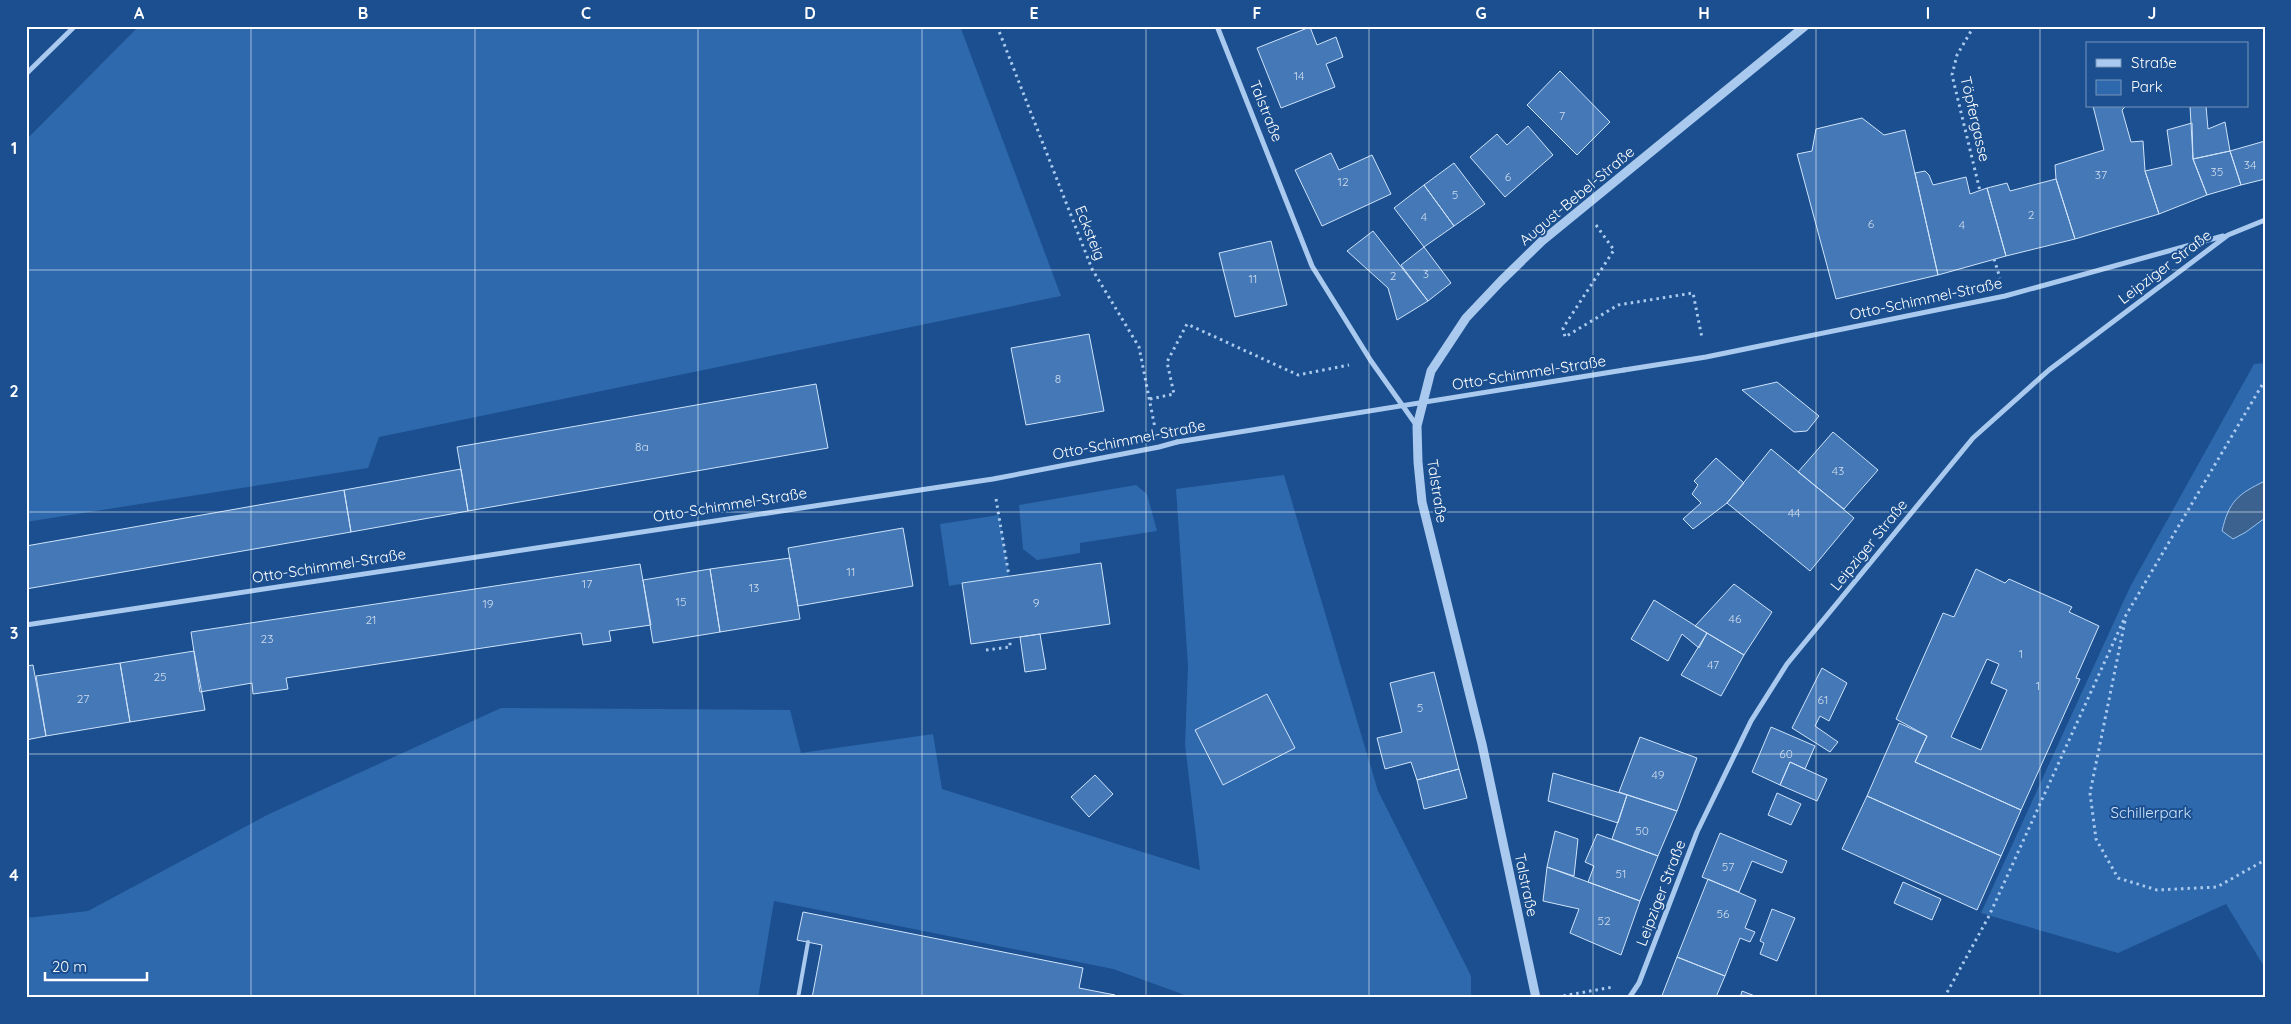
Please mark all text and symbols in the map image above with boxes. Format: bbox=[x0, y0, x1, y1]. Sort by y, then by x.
text: A bbox=[134, 3, 145, 23]
text: B bbox=[358, 3, 368, 23]
text: C bbox=[581, 3, 591, 23]
text: D bbox=[804, 3, 816, 23]
text: E bbox=[1029, 3, 1039, 23]
text: F bbox=[1253, 3, 1262, 23]
text: G bbox=[1475, 3, 1487, 23]
text: H bbox=[1698, 3, 1710, 23]
text: I bbox=[1926, 3, 1930, 23]
text: J bbox=[2148, 3, 2156, 23]
legend bbox=[2086, 42, 2248, 108]
text: Straße bbox=[2131, 53, 2177, 72]
house number: 14 bbox=[1294, 68, 1304, 83]
street label: Töpfergasse bbox=[1956, 74, 1995, 163]
street label: Talstraße bbox=[1246, 77, 1287, 144]
text: Park bbox=[2131, 77, 2163, 96]
house number: 7 bbox=[1559, 108, 1565, 123]
text: 1 bbox=[11, 138, 17, 158]
street label: August-Bebel-Straße bbox=[1515, 142, 1638, 249]
house number: 34 bbox=[2244, 157, 2256, 172]
house number: 35 bbox=[2211, 164, 2223, 179]
house number: 37 bbox=[2095, 167, 2107, 182]
house number: 6 bbox=[1505, 169, 1512, 184]
house number: 12 bbox=[1337, 174, 1349, 189]
house number: 5 bbox=[1452, 187, 1458, 202]
street label: Ecksteig bbox=[1071, 203, 1110, 263]
house number: 2 bbox=[2028, 207, 2035, 222]
house number: 4 bbox=[1421, 209, 1427, 224]
house number: 6 bbox=[1868, 216, 1875, 231]
house number: 4 bbox=[1959, 217, 1965, 232]
street label: Leipziger Straße bbox=[2114, 225, 2215, 308]
house number: 3 bbox=[1423, 266, 1429, 281]
house number: 2 bbox=[1390, 268, 1397, 283]
house number: 11 bbox=[1249, 271, 1257, 286]
street label: Otto-Schimmel-Straße bbox=[1848, 273, 2004, 324]
street label: Otto-Schimmel-Straße bbox=[1451, 351, 1607, 394]
house number: 8 bbox=[1055, 371, 1061, 386]
text: 2 bbox=[9, 381, 19, 401]
street label: Otto-Schimmel-Straße bbox=[1051, 415, 1207, 464]
house number: 8a bbox=[635, 439, 649, 454]
street label: Talstraße bbox=[1423, 458, 1452, 524]
house number: 43 bbox=[1832, 463, 1844, 478]
street label: Otto-Schimmel-Straße bbox=[652, 483, 808, 526]
street label: Leipziger Straße bbox=[1826, 495, 1911, 594]
house number: 44 bbox=[1788, 505, 1800, 520]
street label: Otto-Schimmel-Straße bbox=[251, 544, 407, 587]
house number: 11 bbox=[847, 564, 855, 579]
house number: 17 bbox=[582, 576, 592, 591]
house number: 13 bbox=[749, 580, 759, 595]
house number: 15 bbox=[676, 594, 686, 609]
house number: 9 bbox=[1033, 595, 1040, 610]
house number: 19 bbox=[482, 596, 494, 611]
house number: 46 bbox=[1729, 611, 1742, 626]
house number: 21 bbox=[365, 612, 377, 627]
text: 3 bbox=[10, 623, 18, 643]
house number: 23 bbox=[261, 631, 273, 646]
house number: 1 bbox=[2019, 646, 2023, 661]
house number: 47 bbox=[1707, 657, 1719, 672]
house number: 25 bbox=[153, 669, 167, 684]
house number: 1 bbox=[2036, 678, 2040, 693]
house number: 27 bbox=[77, 691, 89, 706]
house number: 61 bbox=[1818, 692, 1828, 707]
house number: 5 bbox=[1417, 700, 1423, 715]
house number: 60 bbox=[1779, 746, 1793, 761]
house number: 49 bbox=[1652, 767, 1665, 782]
park label: Schillerpark bbox=[2111, 803, 2191, 822]
house number: 50 bbox=[1635, 823, 1649, 838]
street label: Leipziger Straße bbox=[1632, 837, 1690, 949]
street label: Talstraße bbox=[1510, 851, 1542, 918]
house number: 57 bbox=[1722, 859, 1734, 874]
text: 4 bbox=[9, 865, 19, 885]
house number: 51 bbox=[1616, 866, 1626, 881]
house number: 56 bbox=[1717, 906, 1730, 921]
house number: 52 bbox=[1597, 913, 1611, 928]
scale bar bbox=[45, 949, 148, 981]
text: 20 m bbox=[52, 957, 87, 976]

